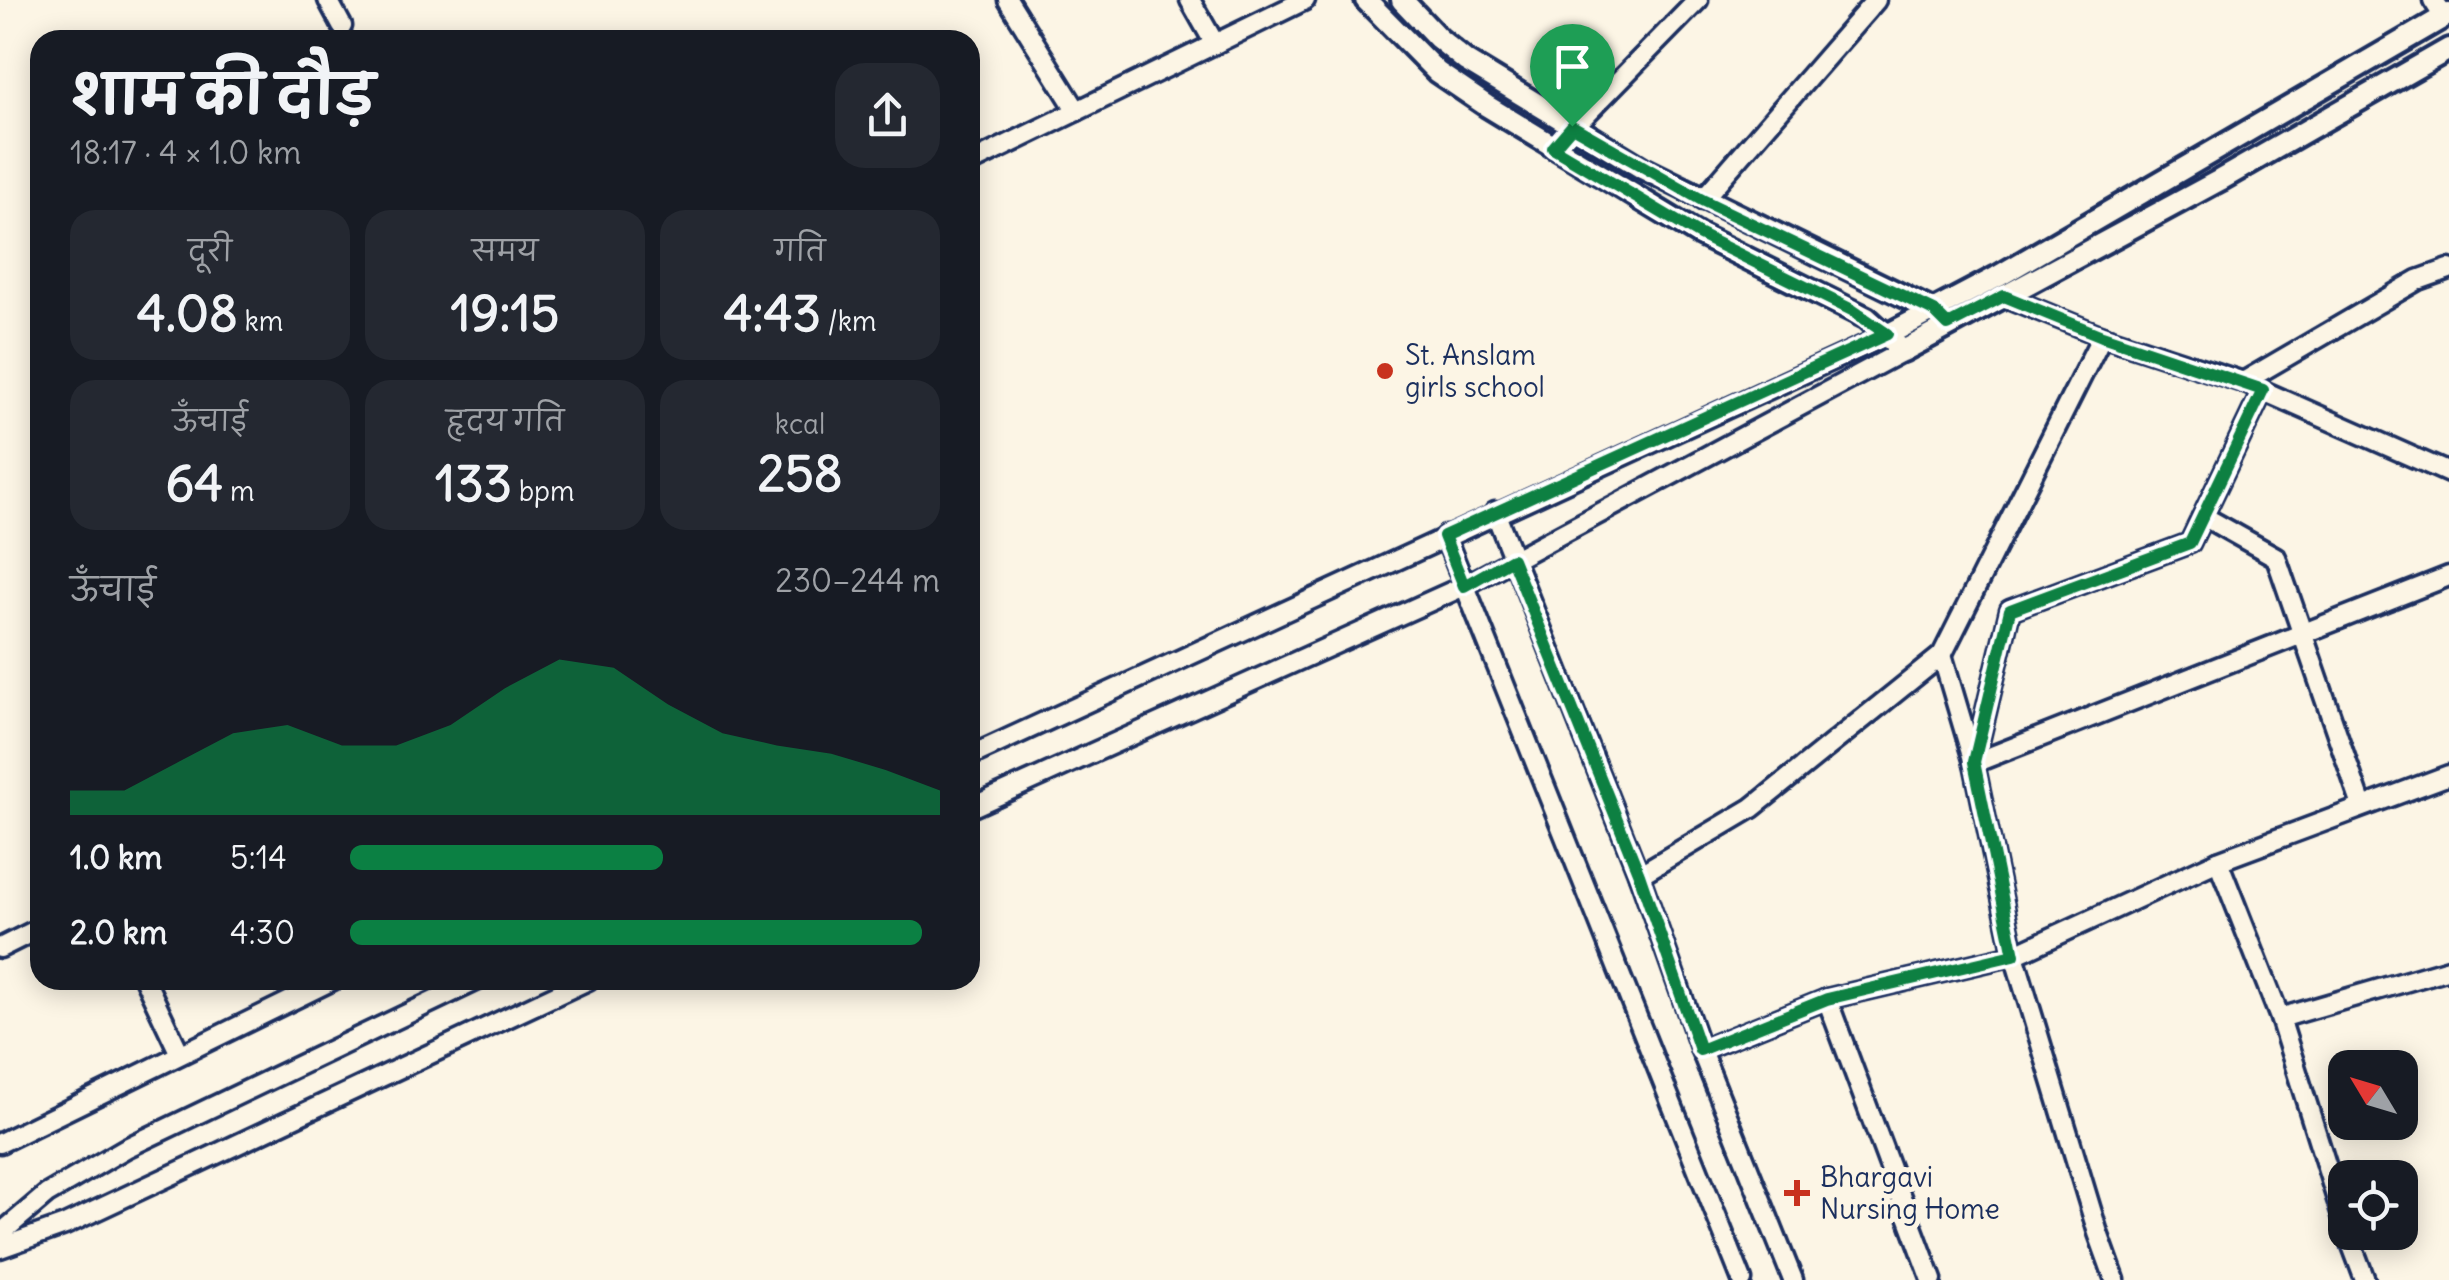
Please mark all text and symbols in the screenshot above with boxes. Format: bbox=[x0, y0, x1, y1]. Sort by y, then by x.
pin bbox=[1530, 24, 1615, 127]
icon: arrive bbox=[1545, 39, 1600, 94]
text: शाम की दौड़ bbox=[70, 60, 375, 129]
button: share bbox=[835, 63, 940, 168]
text: 18:17 · 4 × 1.0 km bbox=[70, 132, 301, 173]
text: दूरी bbox=[188, 233, 232, 269]
text: समय bbox=[472, 233, 538, 269]
text: गति bbox=[775, 233, 825, 269]
text: 4.08 bbox=[137, 282, 238, 345]
text: 19:15 bbox=[451, 282, 559, 345]
text: 4:43 bbox=[723, 282, 821, 345]
text: km bbox=[238, 303, 283, 339]
text: /km bbox=[821, 303, 877, 339]
place label: St. Anslam girls school bbox=[1405, 337, 1545, 405]
marker: St. Anslam girls school bbox=[1374, 360, 1396, 382]
text: ऊँचाई bbox=[172, 403, 248, 439]
text: हृदय गति bbox=[446, 403, 564, 439]
text: kcal bbox=[775, 406, 825, 442]
text: 258 bbox=[758, 442, 842, 505]
text: 64 bbox=[166, 452, 223, 515]
text: 133 bbox=[435, 452, 512, 515]
text: m bbox=[223, 473, 254, 509]
text: bpm bbox=[512, 473, 575, 509]
text: 230–244 m bbox=[775, 560, 940, 601]
text: ऊँचाई bbox=[70, 569, 156, 610]
text: 1.0 km bbox=[70, 837, 162, 878]
text: 5:14 bbox=[230, 837, 287, 878]
text: 2.0 km bbox=[70, 912, 167, 953]
text: 4:30 bbox=[230, 912, 295, 953]
north arrow bbox=[2328, 1050, 2418, 1140]
map controls bbox=[2328, 1050, 2418, 1250]
place label: Bhargavi Nursing Home bbox=[1820, 1159, 2000, 1227]
button: locate bbox=[2328, 1160, 2418, 1250]
marker: Bhargavi Nursing Home bbox=[1784, 1180, 1810, 1206]

